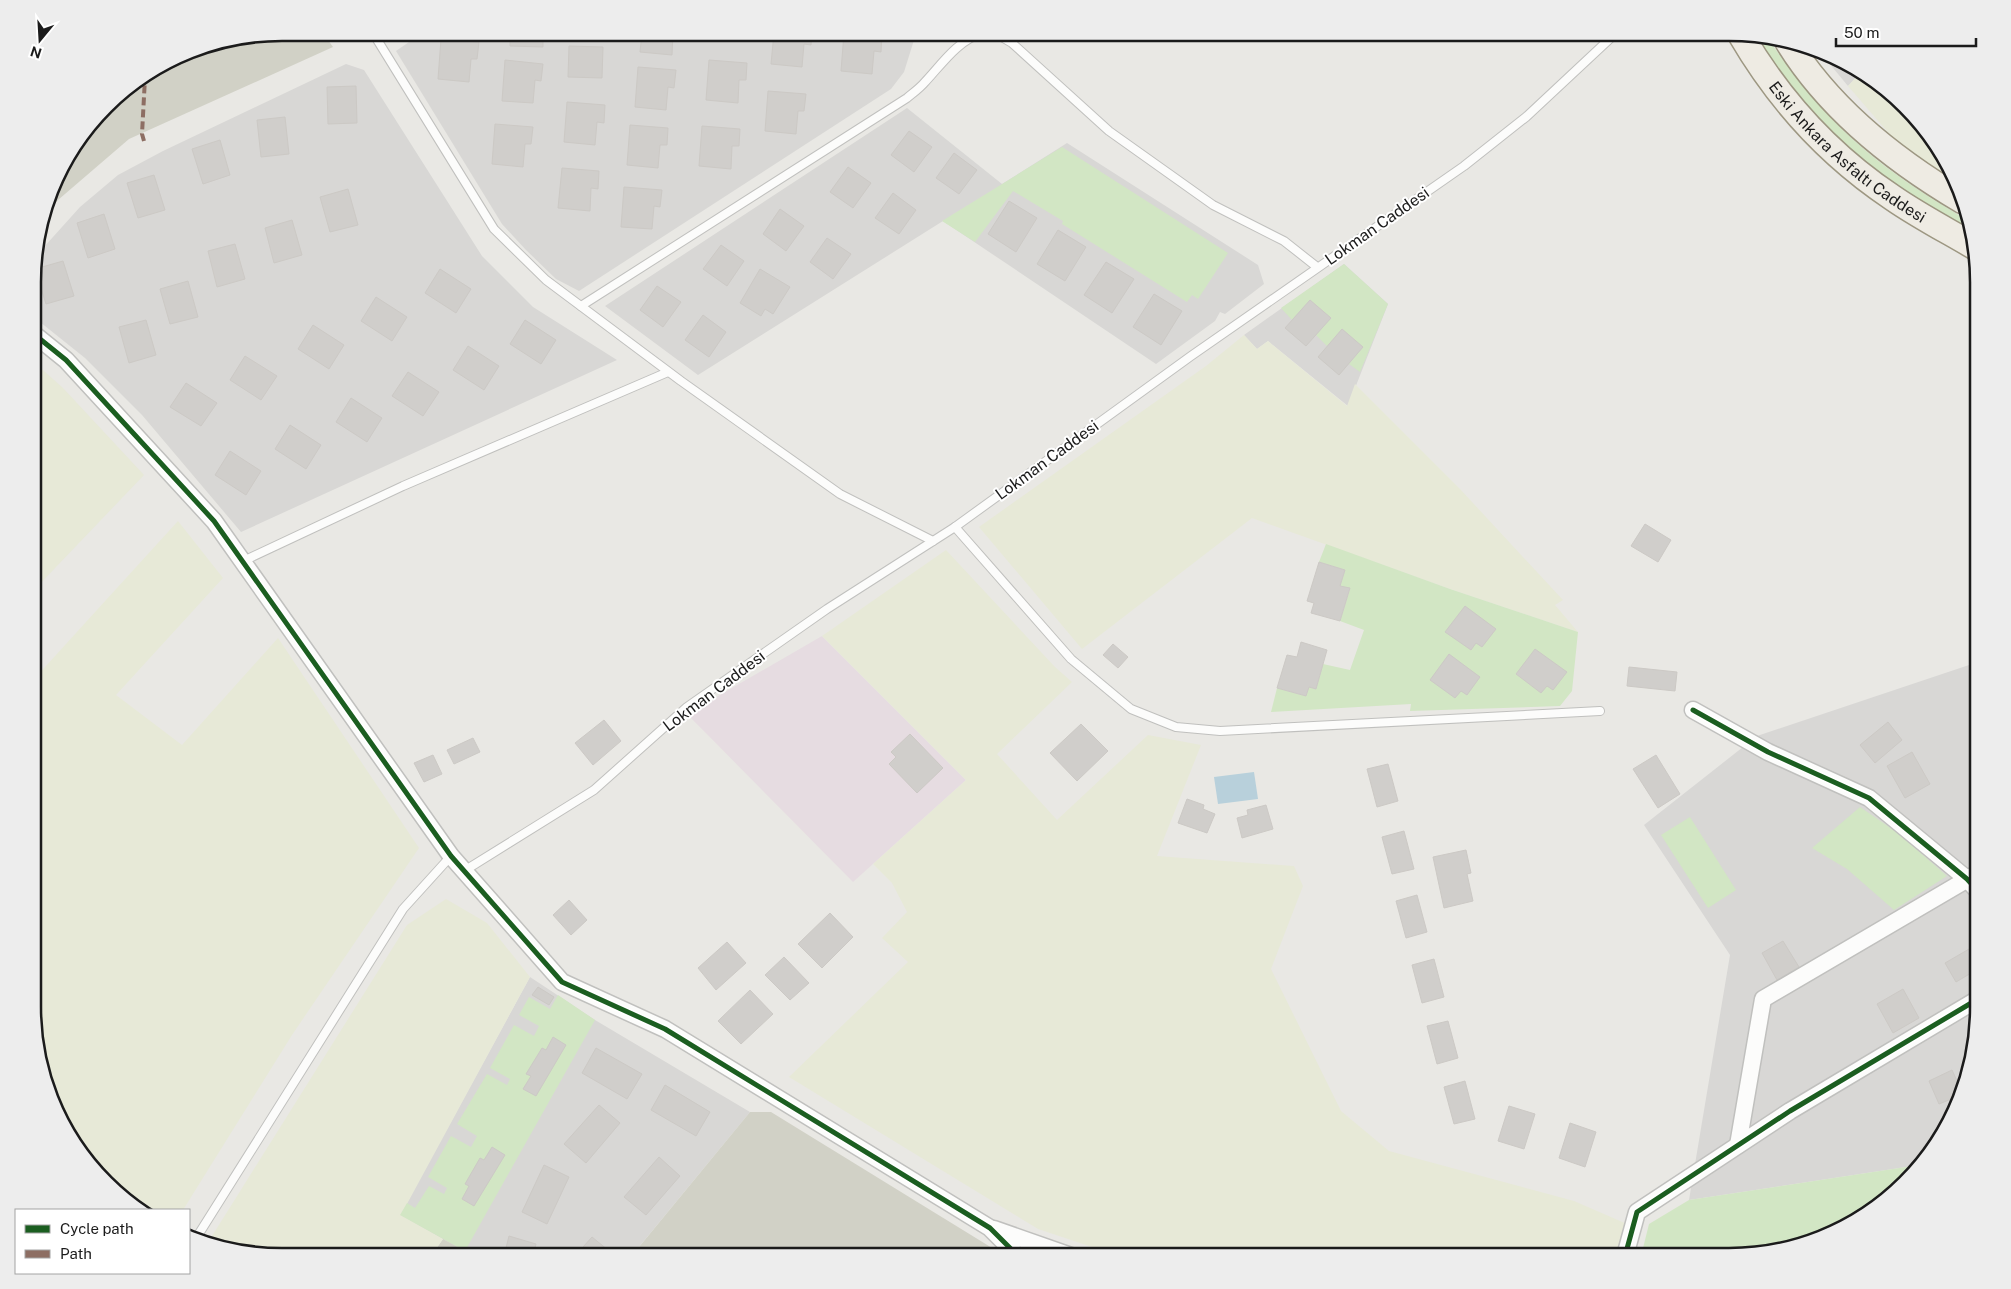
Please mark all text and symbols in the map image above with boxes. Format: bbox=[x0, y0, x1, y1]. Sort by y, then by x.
north arrow bbox=[15, 15, 65, 65]
scale bar bbox=[1836, 15, 1976, 47]
text: 50 m bbox=[1844, 24, 1879, 41]
text: N bbox=[28, 43, 44, 62]
street label: Eski Ankara Asfaltı Caddesi bbox=[1765, 77, 1929, 226]
street label: Lokman Caddesi bbox=[1321, 183, 1433, 269]
street label: Lokman Caddesi bbox=[992, 416, 1102, 504]
street label: Lokman Caddesi bbox=[659, 647, 769, 735]
legend bbox=[15, 1209, 190, 1274]
text: Cycle path bbox=[60, 1220, 134, 1237]
text: Path bbox=[60, 1245, 92, 1262]

